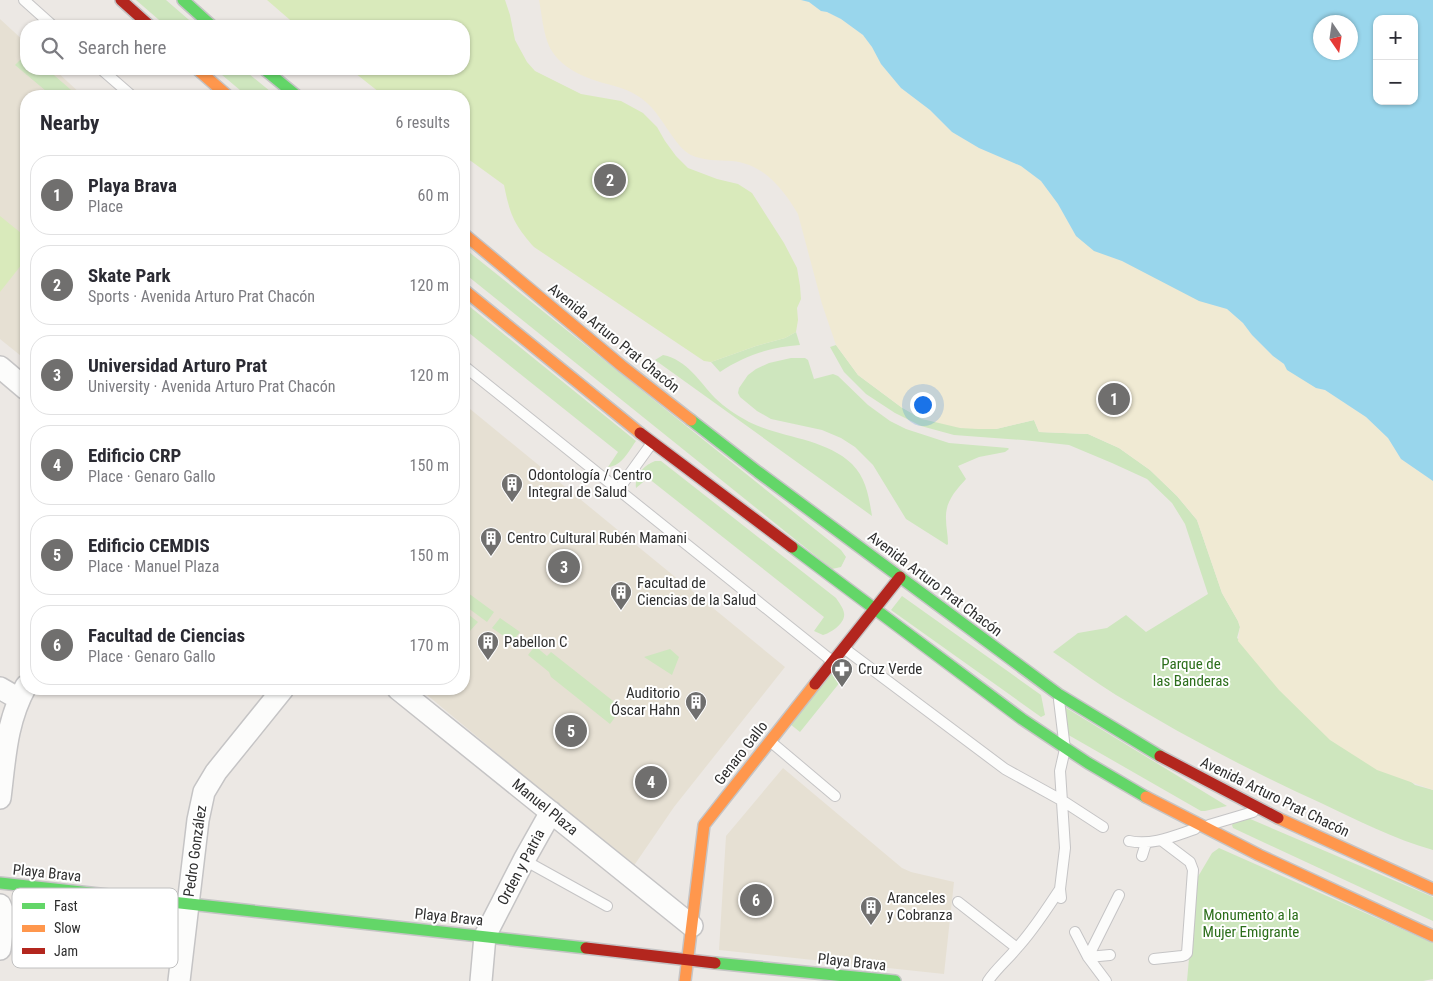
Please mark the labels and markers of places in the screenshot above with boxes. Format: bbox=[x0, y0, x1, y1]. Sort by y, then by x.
pin: 2 bbox=[594, 161, 626, 199]
pin: 1 bbox=[1098, 380, 1130, 418]
place label: Odontología / Centro Integral de Salud bbox=[528, 466, 652, 501]
building icon: Odontología / Centro Integral de Salud bbox=[500, 472, 524, 503]
building icon: Centro Cultural Rubén Mamani bbox=[479, 526, 503, 557]
place label: Centro Cultural Rubén Mamani bbox=[507, 529, 687, 547]
pin: 3 bbox=[548, 548, 580, 586]
place label: Facultad de Ciencias de la Salud bbox=[637, 574, 756, 609]
building icon: Facultad de Ciencias de la Salud bbox=[609, 580, 633, 611]
building icon: Pabellon C bbox=[476, 630, 500, 661]
place label: Pabellon C bbox=[504, 633, 567, 651]
pharmacy icon: Cruz Verde bbox=[830, 657, 854, 688]
place label: Cruz Verde bbox=[858, 660, 922, 678]
place label: Auditorio Óscar Hahn bbox=[611, 684, 680, 719]
building icon: Auditorio Óscar Hahn bbox=[684, 690, 708, 721]
pin: 5 bbox=[555, 712, 587, 750]
pin: 4 bbox=[635, 763, 667, 801]
pin: 6 bbox=[740, 881, 772, 919]
place label: Aranceles y Cobranza bbox=[887, 889, 953, 924]
building icon: Aranceles y Cobranza bbox=[859, 895, 883, 926]

